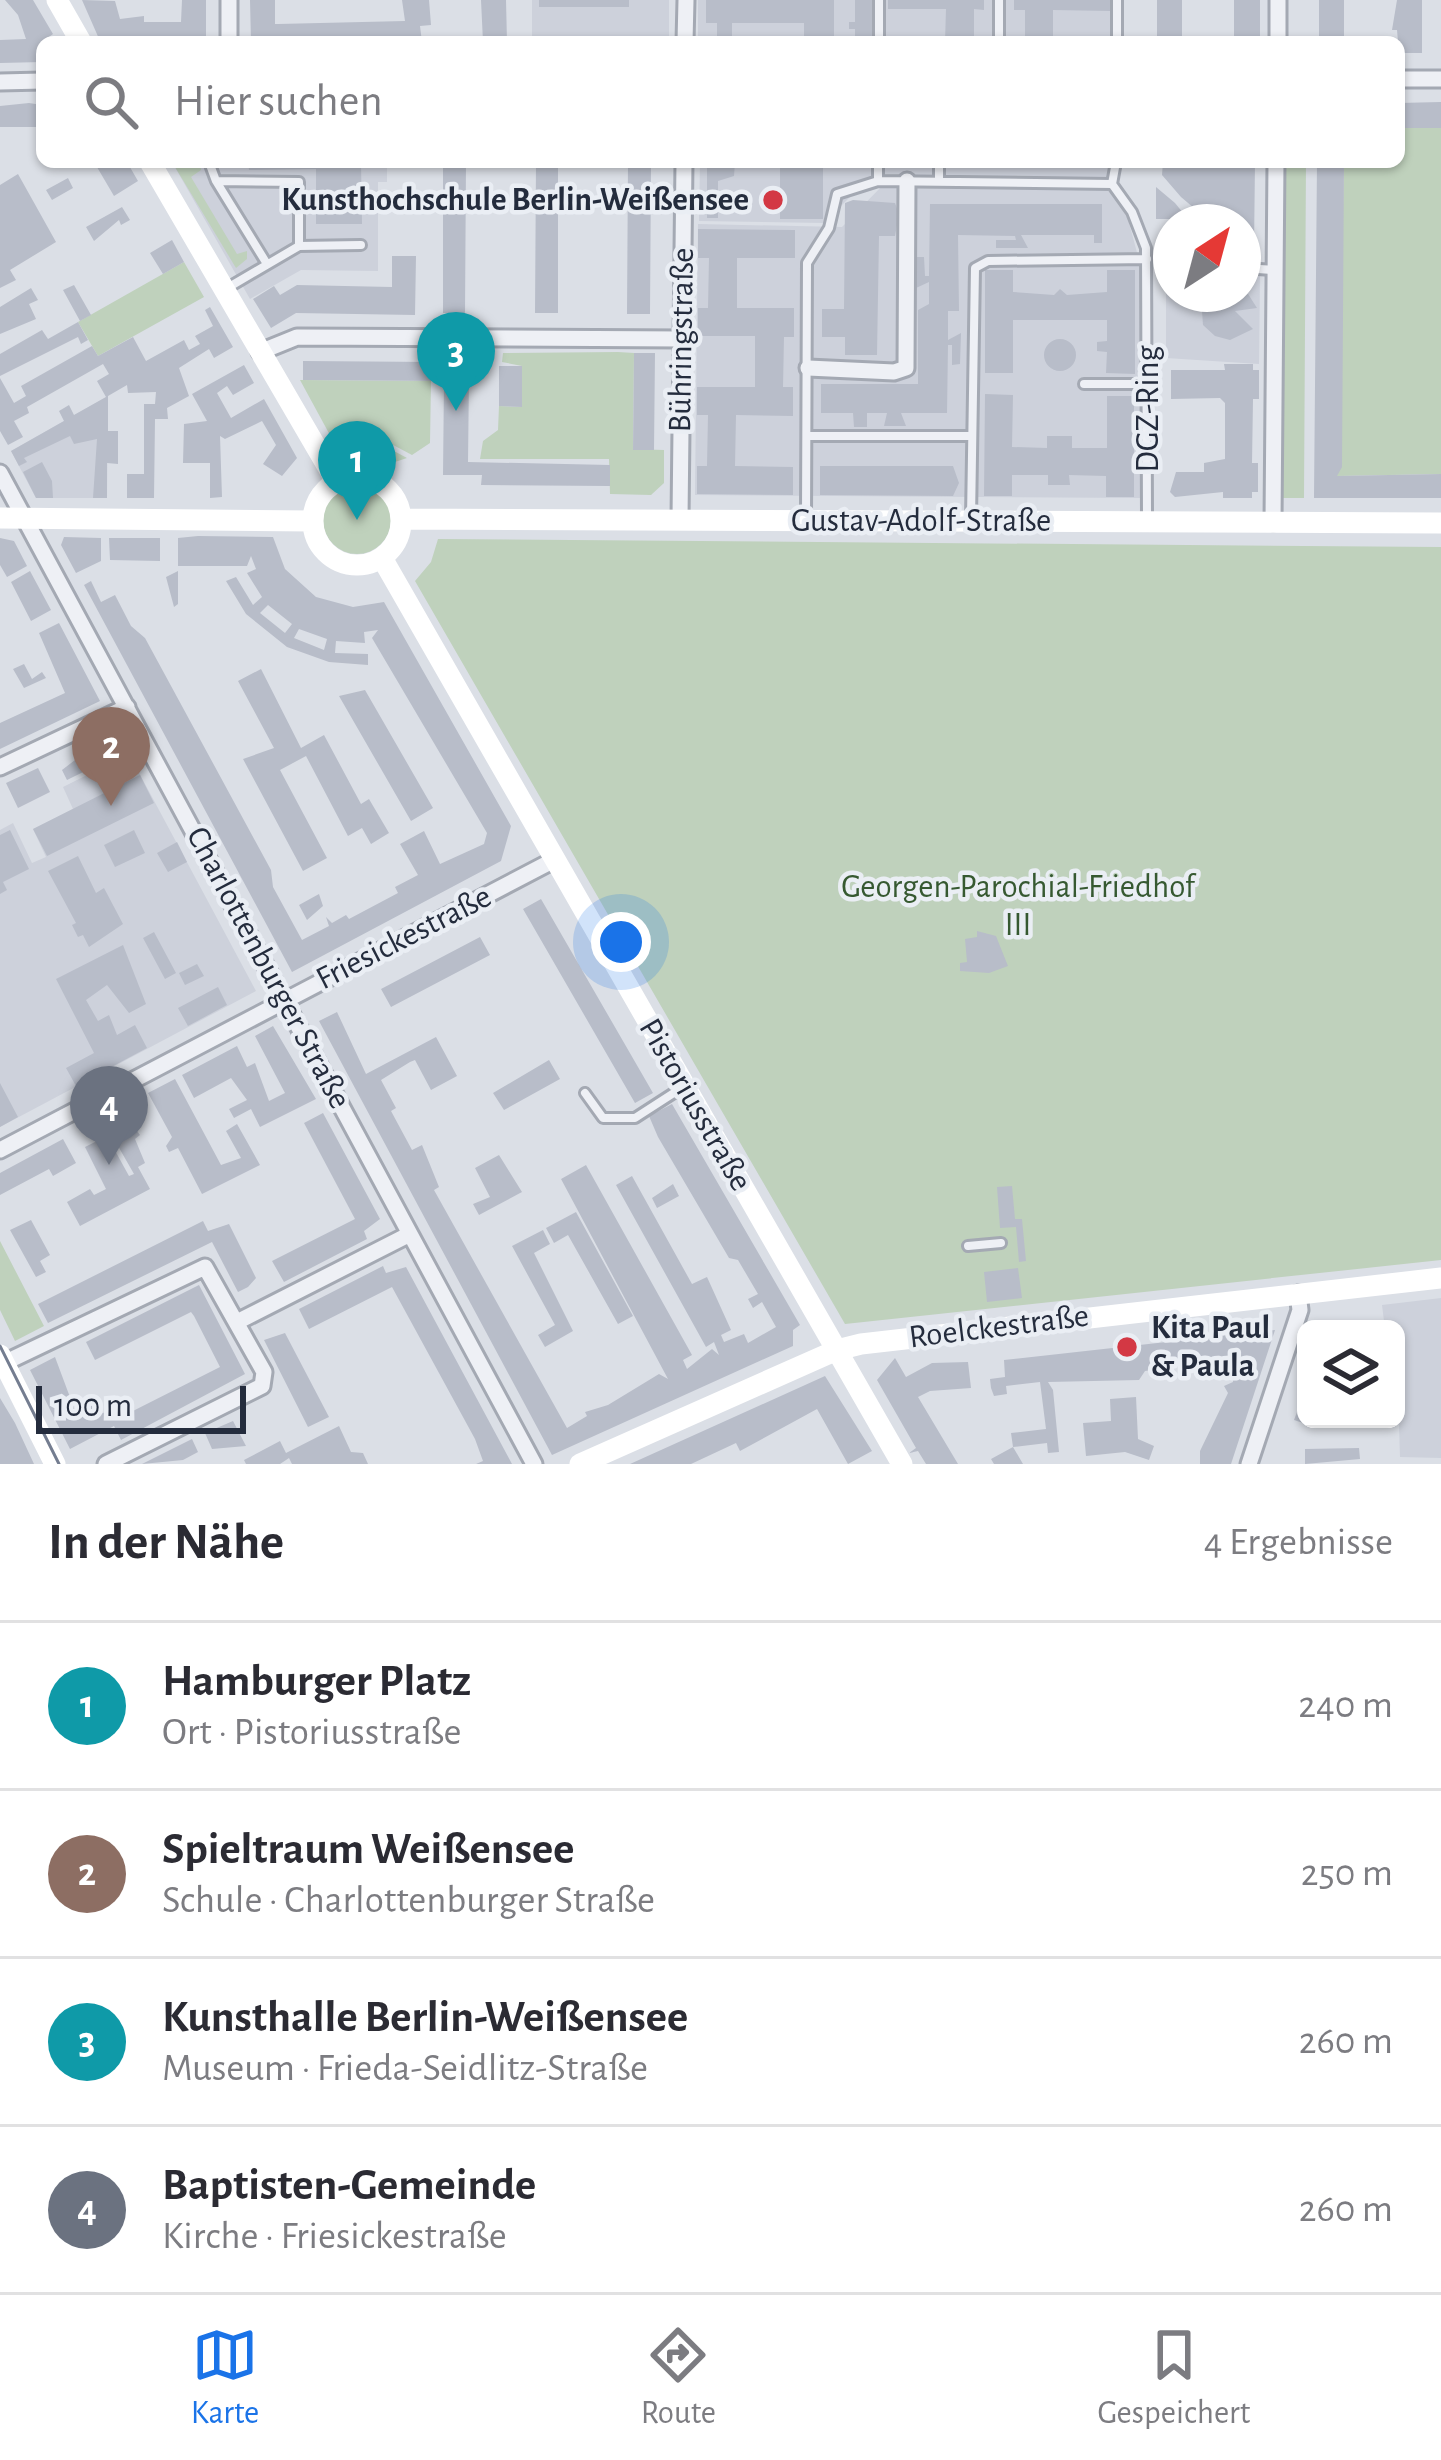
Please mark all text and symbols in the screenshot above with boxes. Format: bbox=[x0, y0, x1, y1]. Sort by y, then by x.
search box bbox=[36, 36, 1405, 168]
icon: search bbox=[78, 69, 144, 135]
text: Hier suchen bbox=[174, 79, 383, 124]
place label: Kunsthochschule Berlin-Weißensee bbox=[281, 184, 749, 217]
marker: Kunsthochschule Berlin-Weißensee bbox=[760, 187, 786, 213]
north arrow bbox=[1153, 204, 1261, 312]
street label: Bühringstraße bbox=[664, 247, 700, 433]
pin: 3 bbox=[417, 312, 495, 411]
street label: DGZ-Ring bbox=[1132, 345, 1165, 473]
pin: 1 bbox=[318, 421, 396, 520]
street label: Gustav-Adolf-Straße bbox=[791, 505, 1051, 538]
pin: 2 bbox=[72, 707, 150, 806]
street label: Charlottenburger Straße bbox=[180, 822, 356, 1114]
park label: Georgen-Parochial-Friedhof III bbox=[841, 871, 1197, 942]
street label: Friesickestraße bbox=[311, 880, 497, 996]
your location bbox=[591, 912, 651, 972]
street label: Pistoriusstraße bbox=[633, 1013, 757, 1197]
pin: 4 bbox=[70, 1066, 148, 1165]
street label: Roelckestraße bbox=[907, 1300, 1091, 1354]
place label: Kita Paul & Paula bbox=[1151, 1312, 1270, 1383]
map controls bbox=[1297, 1320, 1405, 1428]
button: layers bbox=[1297, 1320, 1405, 1428]
marker: Kita Paul & Paula bbox=[1114, 1334, 1140, 1360]
scale bar bbox=[36, 1380, 246, 1433]
text: 100 m bbox=[54, 1390, 132, 1423]
text: In der Nähe bbox=[48, 1517, 284, 1568]
text: 4 Ergebnisse bbox=[1204, 1523, 1393, 1562]
text: Hamburger Platz bbox=[162, 1659, 471, 1704]
text: 1 bbox=[80, 1686, 94, 1725]
text: 240 m bbox=[1298, 1686, 1393, 1725]
text: Ort · Pistoriusstraße bbox=[162, 1713, 461, 1752]
text: Spieltraum Weißensee bbox=[162, 1827, 574, 1872]
text: 2 bbox=[78, 1854, 96, 1893]
text: 250 m bbox=[1301, 1854, 1393, 1893]
text: Schule · Charlottenburger Straße bbox=[162, 1881, 655, 1920]
text: Kunsthalle Berlin-Weißensee bbox=[162, 1995, 688, 2040]
text: 3 bbox=[79, 2022, 95, 2061]
text: 260 m bbox=[1299, 2022, 1393, 2061]
text: Museum · Frieda-Seidlitz-Straße bbox=[162, 2049, 648, 2088]
text: Baptisten-Gemeinde bbox=[162, 2163, 536, 2208]
text: 4 bbox=[77, 2190, 97, 2229]
text: 260 m bbox=[1299, 2190, 1393, 2229]
text: Kirche · Friesickestraße bbox=[162, 2217, 507, 2256]
tab: Karte bbox=[191, 2322, 259, 2434]
tab: Route bbox=[641, 2322, 716, 2434]
tab: Gespeichert bbox=[1097, 2322, 1250, 2434]

